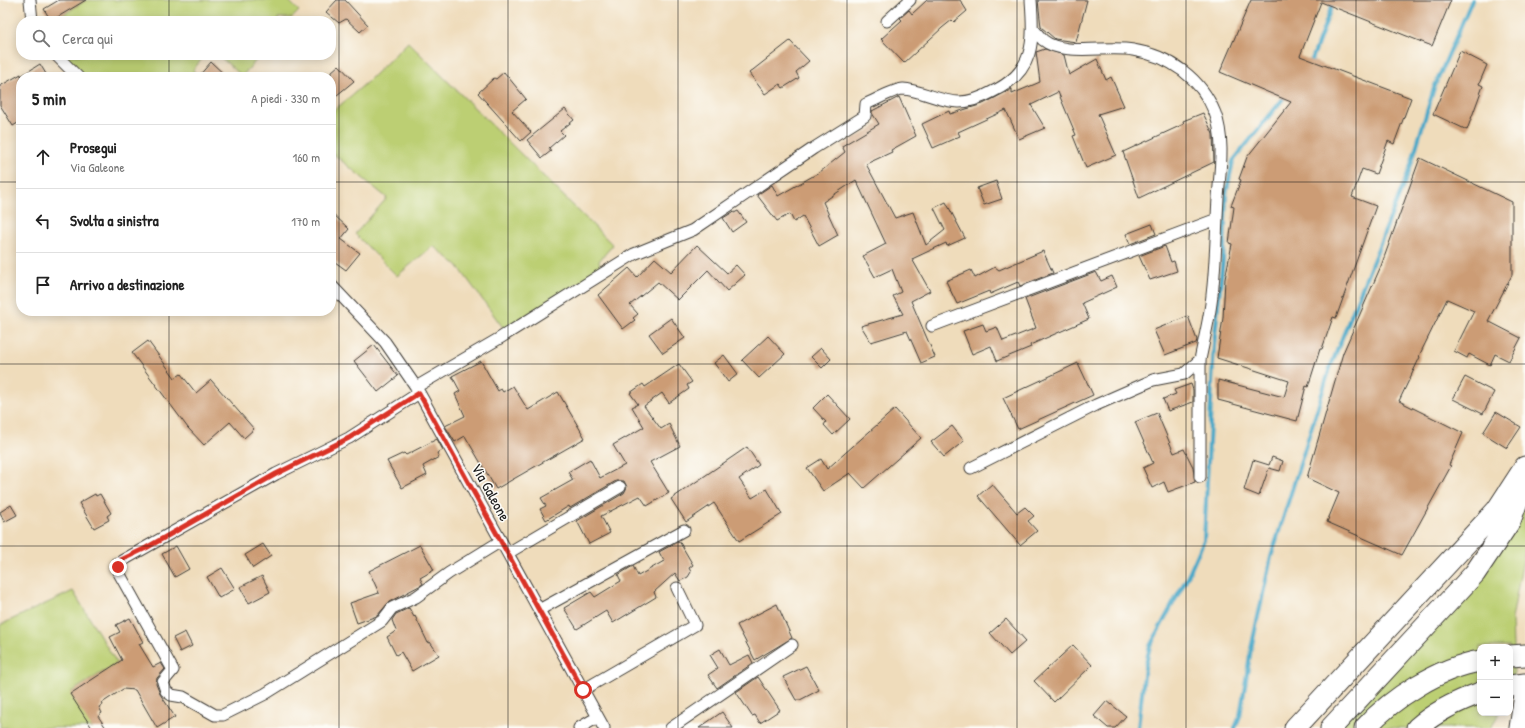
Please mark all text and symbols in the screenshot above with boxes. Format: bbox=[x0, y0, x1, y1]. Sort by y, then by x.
search box bbox=[16, 16, 336, 60]
icon: search bbox=[30, 27, 52, 49]
text: Cerca qui bbox=[62, 28, 113, 49]
text: 5 min bbox=[32, 87, 66, 110]
text: A piedi · 330 m bbox=[251, 89, 320, 107]
text: Prosegui bbox=[70, 137, 117, 158]
icon: ahead bbox=[32, 146, 54, 168]
text: 160 m bbox=[292, 148, 320, 166]
text: Via Galeone bbox=[70, 158, 125, 176]
icon: left bbox=[32, 210, 54, 232]
text: Svolta a sinistra bbox=[70, 210, 159, 231]
text: 170 m bbox=[291, 212, 320, 230]
icon: arrive bbox=[32, 274, 54, 296]
text: Arrivo a destinazione bbox=[70, 274, 184, 295]
street label: Via Galeone bbox=[467, 459, 515, 525]
route end bbox=[109, 558, 127, 576]
map controls bbox=[1477, 644, 1513, 716]
button: + bbox=[1477, 644, 1513, 680]
button: − bbox=[1477, 680, 1513, 716]
route start bbox=[574, 681, 592, 699]

